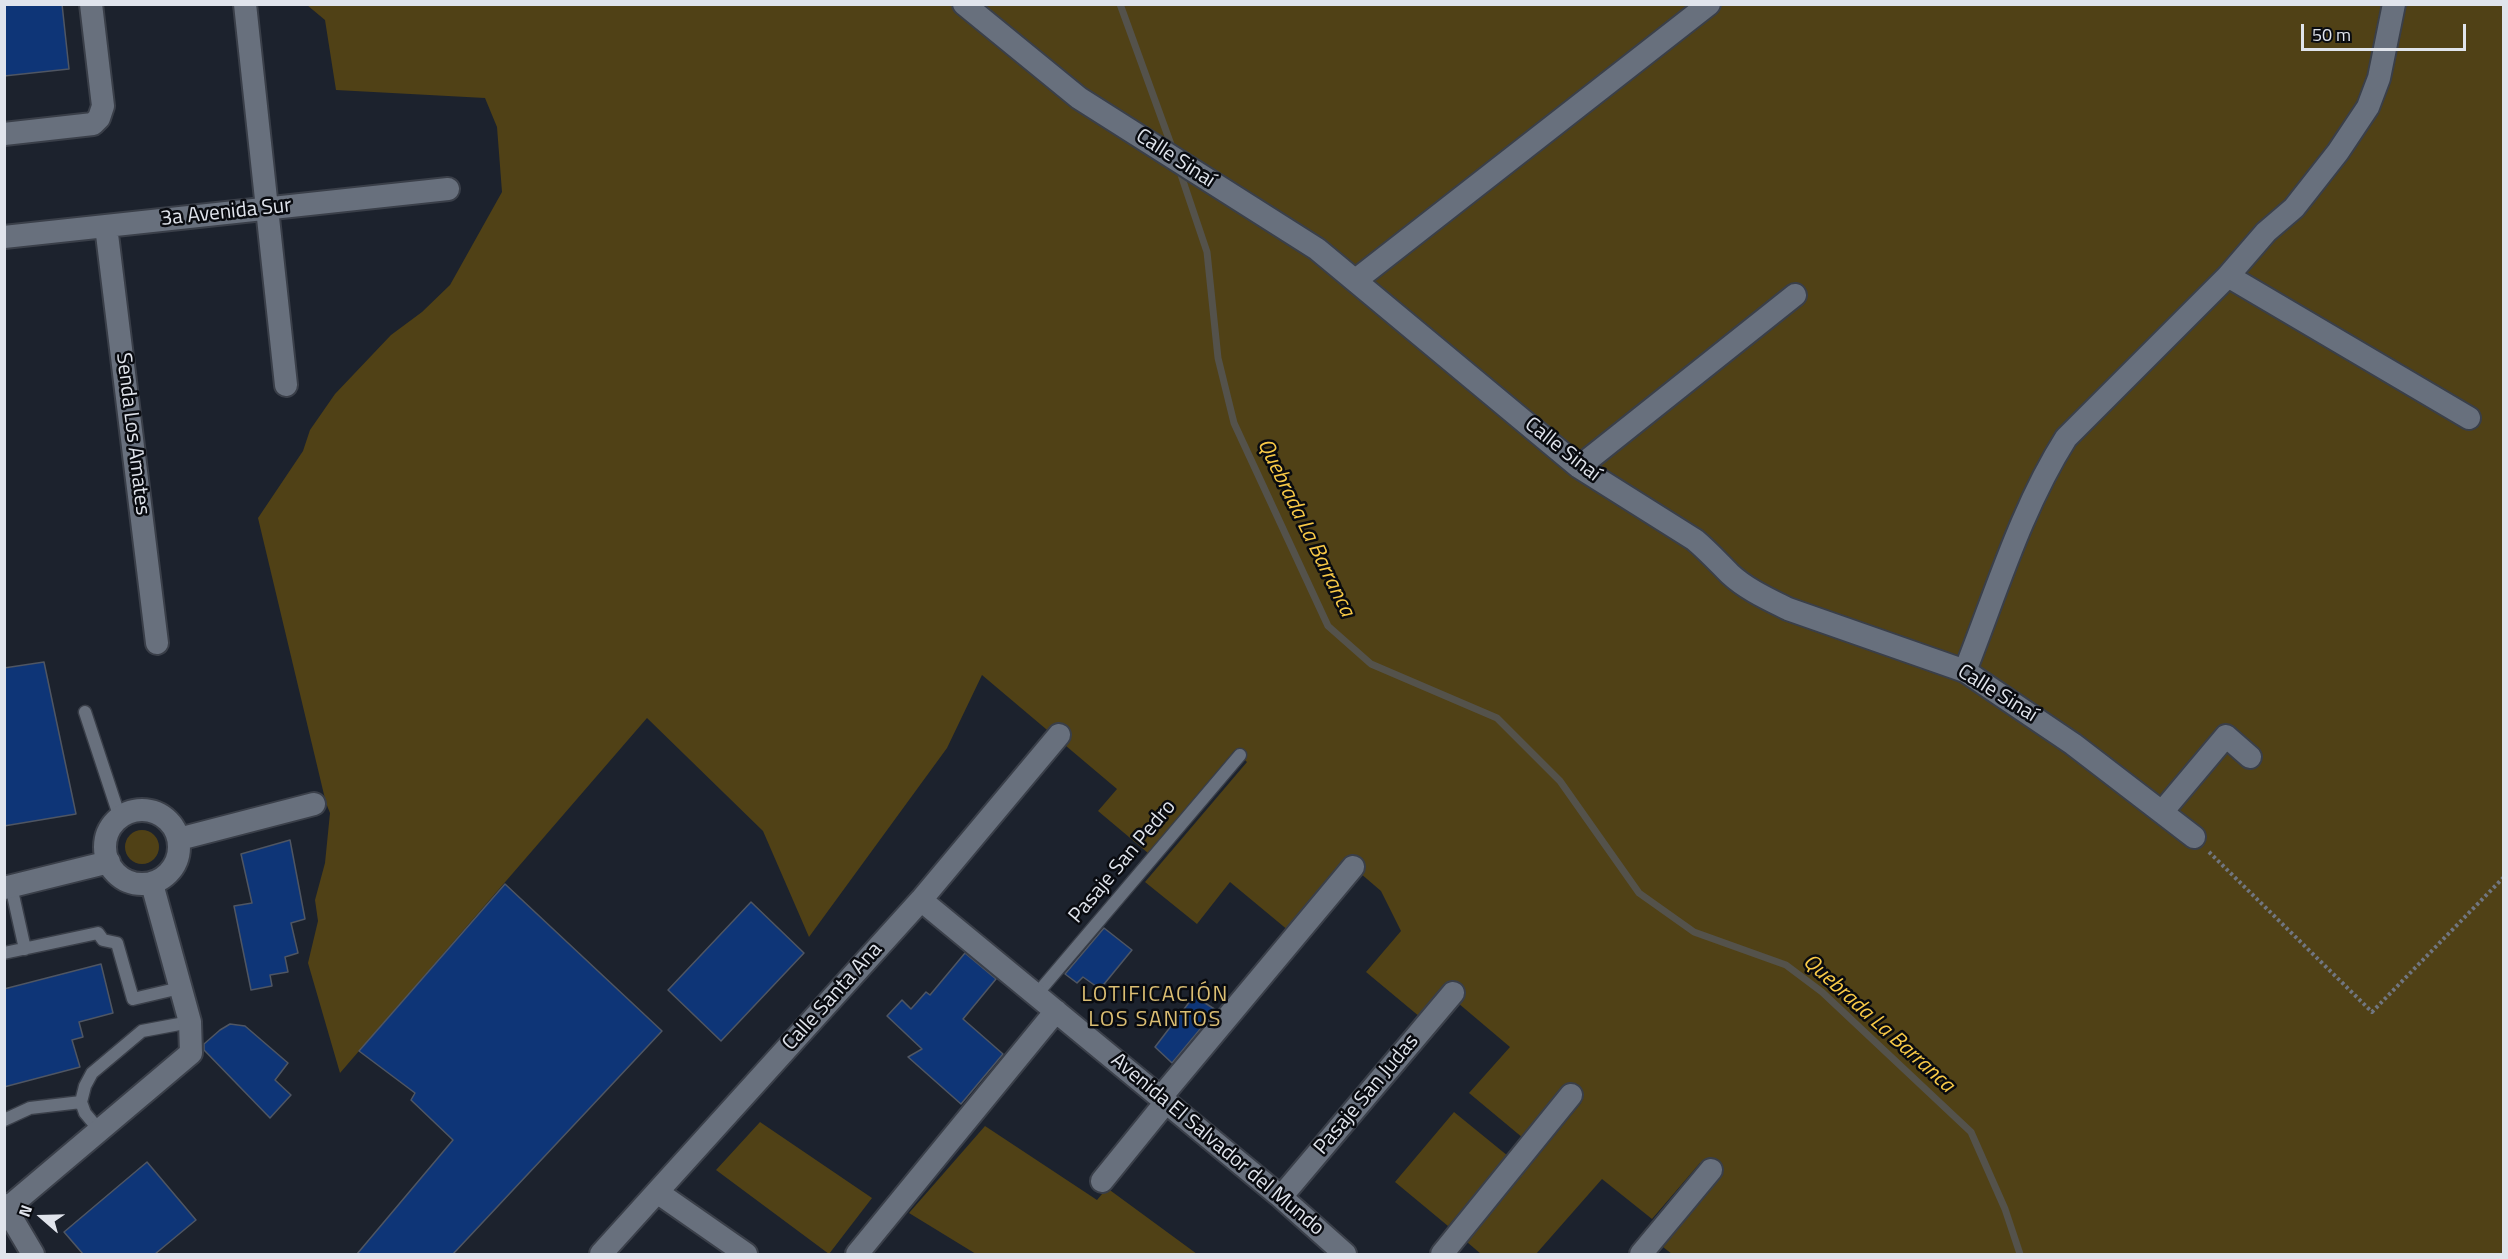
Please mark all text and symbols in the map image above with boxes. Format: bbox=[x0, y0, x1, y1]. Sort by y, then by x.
scale bar bbox=[2304, 12, 2469, 50]
text: 50 m bbox=[2312, 21, 2351, 48]
street label: Calle Sinaí bbox=[1131, 124, 1219, 194]
street label: 3a Avenida Sur bbox=[159, 194, 293, 232]
street label: Senda Los Amates bbox=[110, 351, 154, 517]
street label: Calle Sinaí bbox=[1519, 413, 1605, 487]
water label: Quebrada La Barranca bbox=[1250, 435, 1360, 621]
street label: Calle Sinaí bbox=[1952, 660, 2042, 728]
street label: Pasaje San Pedro bbox=[1064, 795, 1182, 929]
street label: Calle Santa Ana bbox=[778, 938, 888, 1056]
water label: Quebrada La Barranca bbox=[1797, 949, 1959, 1099]
district label: LOTIFICACIÓN LOS SANTOS bbox=[1081, 983, 1229, 1034]
street label: Pasaje San Judas bbox=[1309, 1030, 1425, 1160]
street label: Avenida El Salvador del Mundo bbox=[1105, 1048, 1329, 1242]
north arrow bbox=[12, 1187, 72, 1247]
text: N bbox=[12, 1202, 38, 1220]

